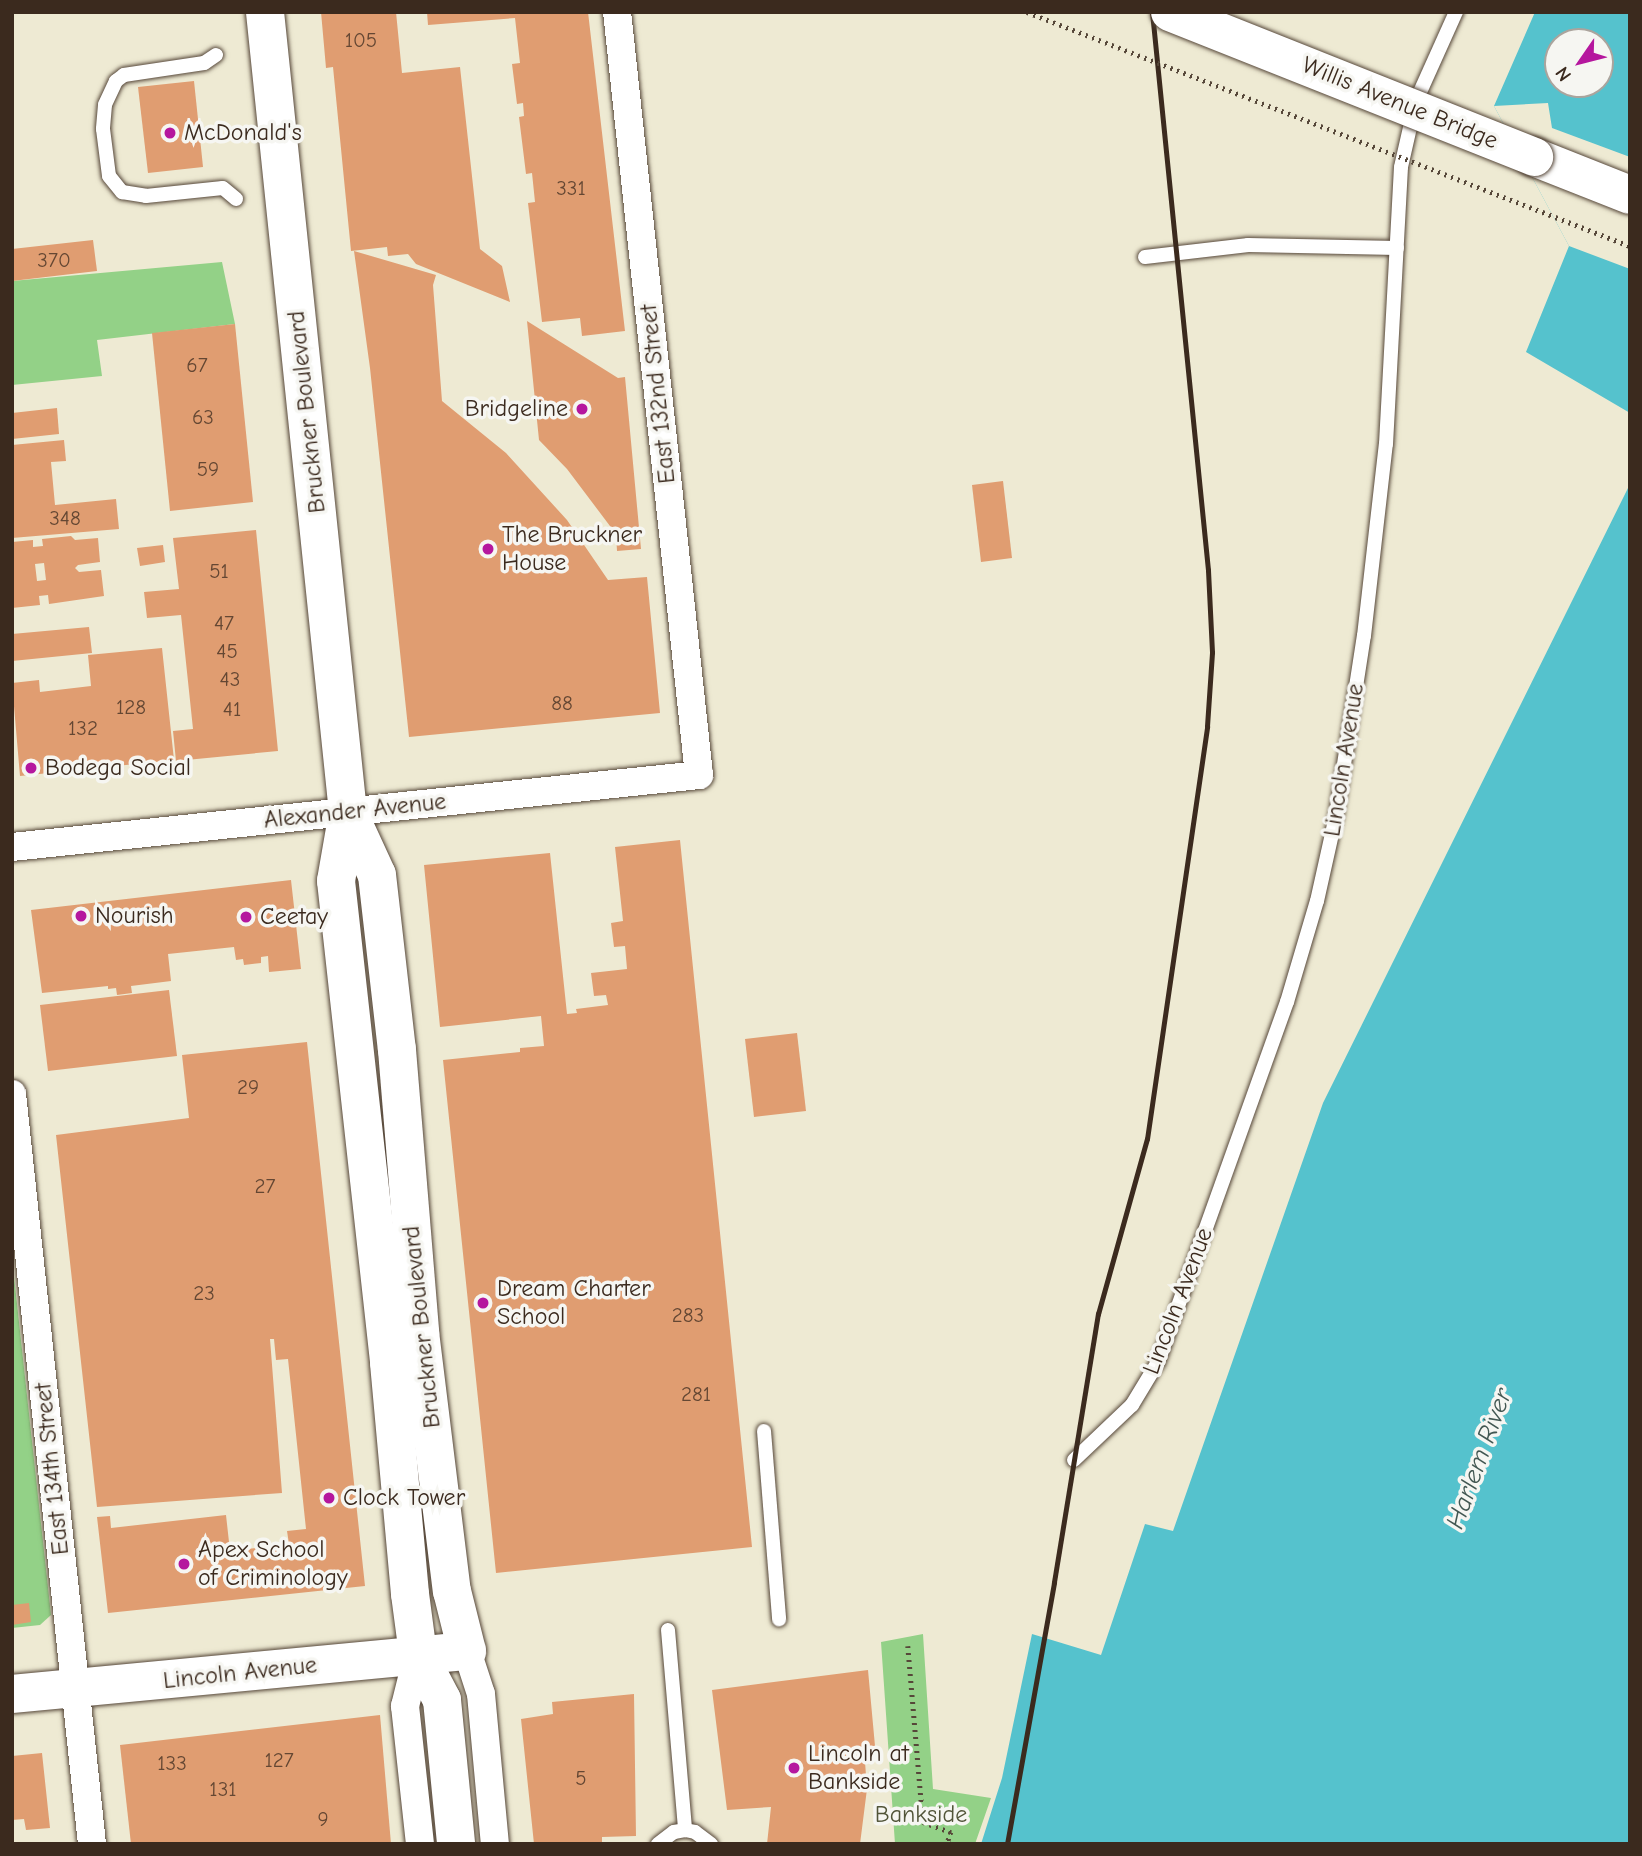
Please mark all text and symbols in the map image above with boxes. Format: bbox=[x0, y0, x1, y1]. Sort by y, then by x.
house number: 105 bbox=[345, 27, 377, 53]
north arrow bbox=[1544, 28, 1614, 98]
street label: Willis Avenue Bridge bbox=[1298, 51, 1502, 155]
text: N bbox=[1551, 63, 1576, 85]
place label: McDonald's bbox=[184, 119, 302, 147]
marker: McDonald's bbox=[162, 125, 178, 141]
house number: 331 bbox=[556, 175, 586, 201]
house number: 370 bbox=[37, 247, 71, 273]
street label: East 132nd Street bbox=[634, 303, 682, 485]
street label: Bruckner Boulevard bbox=[282, 309, 332, 515]
house number: 67 bbox=[186, 352, 208, 378]
place label: Bridgeline bbox=[465, 395, 568, 423]
marker: Bridgeline bbox=[574, 401, 590, 417]
house number: 63 bbox=[192, 404, 214, 430]
house number: 59 bbox=[197, 456, 219, 482]
house number: 348 bbox=[49, 505, 81, 531]
place label: The Bruckner House bbox=[502, 521, 642, 577]
marker: The Bruckner House bbox=[480, 541, 496, 557]
house number: 51 bbox=[209, 558, 229, 584]
house number: 47 bbox=[214, 610, 234, 636]
house number: 45 bbox=[216, 638, 238, 664]
house number: 43 bbox=[220, 666, 240, 692]
street label: Lincoln Avenue bbox=[1318, 681, 1370, 839]
house number: 88 bbox=[551, 690, 573, 716]
house number: 128 bbox=[116, 694, 146, 720]
house number: 41 bbox=[223, 696, 241, 722]
house number: 132 bbox=[68, 715, 98, 741]
place label: Bodega Social bbox=[45, 754, 191, 782]
marker: Bodega Social bbox=[23, 760, 39, 776]
street label: Alexander Avenue bbox=[262, 787, 448, 835]
place label: Nourish bbox=[95, 902, 174, 930]
place label: Ceetay bbox=[260, 903, 328, 931]
marker: Nourish bbox=[73, 908, 89, 924]
marker: Ceetay bbox=[238, 909, 254, 925]
house number: 29 bbox=[237, 1074, 259, 1100]
house number: 27 bbox=[255, 1173, 275, 1199]
street label: Bruckner Boulevard bbox=[397, 1224, 447, 1430]
street label: Lincoln Avenue bbox=[1137, 1224, 1219, 1378]
place label: Dream Charter School bbox=[497, 1275, 651, 1331]
house number: 23 bbox=[193, 1280, 215, 1306]
marker: Dream Charter School bbox=[475, 1295, 491, 1311]
house number: 283 bbox=[672, 1302, 704, 1328]
house number: 281 bbox=[681, 1381, 711, 1407]
street label: East 134th Street bbox=[29, 1382, 75, 1556]
water label: Harlem River bbox=[1440, 1385, 1520, 1533]
place label: Clock Tower bbox=[343, 1484, 465, 1512]
marker: Clock Tower bbox=[321, 1490, 337, 1506]
place label: Apex School of Criminology bbox=[198, 1536, 348, 1592]
marker: Apex School of Criminology bbox=[176, 1556, 192, 1572]
street label: Lincoln Avenue bbox=[162, 1651, 318, 1695]
place label: Lincoln at Bankside bbox=[808, 1740, 909, 1796]
house number: 127 bbox=[264, 1747, 294, 1773]
house number: 133 bbox=[157, 1750, 187, 1776]
marker: Lincoln at Bankside bbox=[786, 1760, 802, 1776]
house number: 5 bbox=[575, 1765, 587, 1791]
house number: 131 bbox=[209, 1776, 237, 1802]
park label: Bankside bbox=[875, 1801, 967, 1829]
house number: 9 bbox=[317, 1806, 329, 1832]

